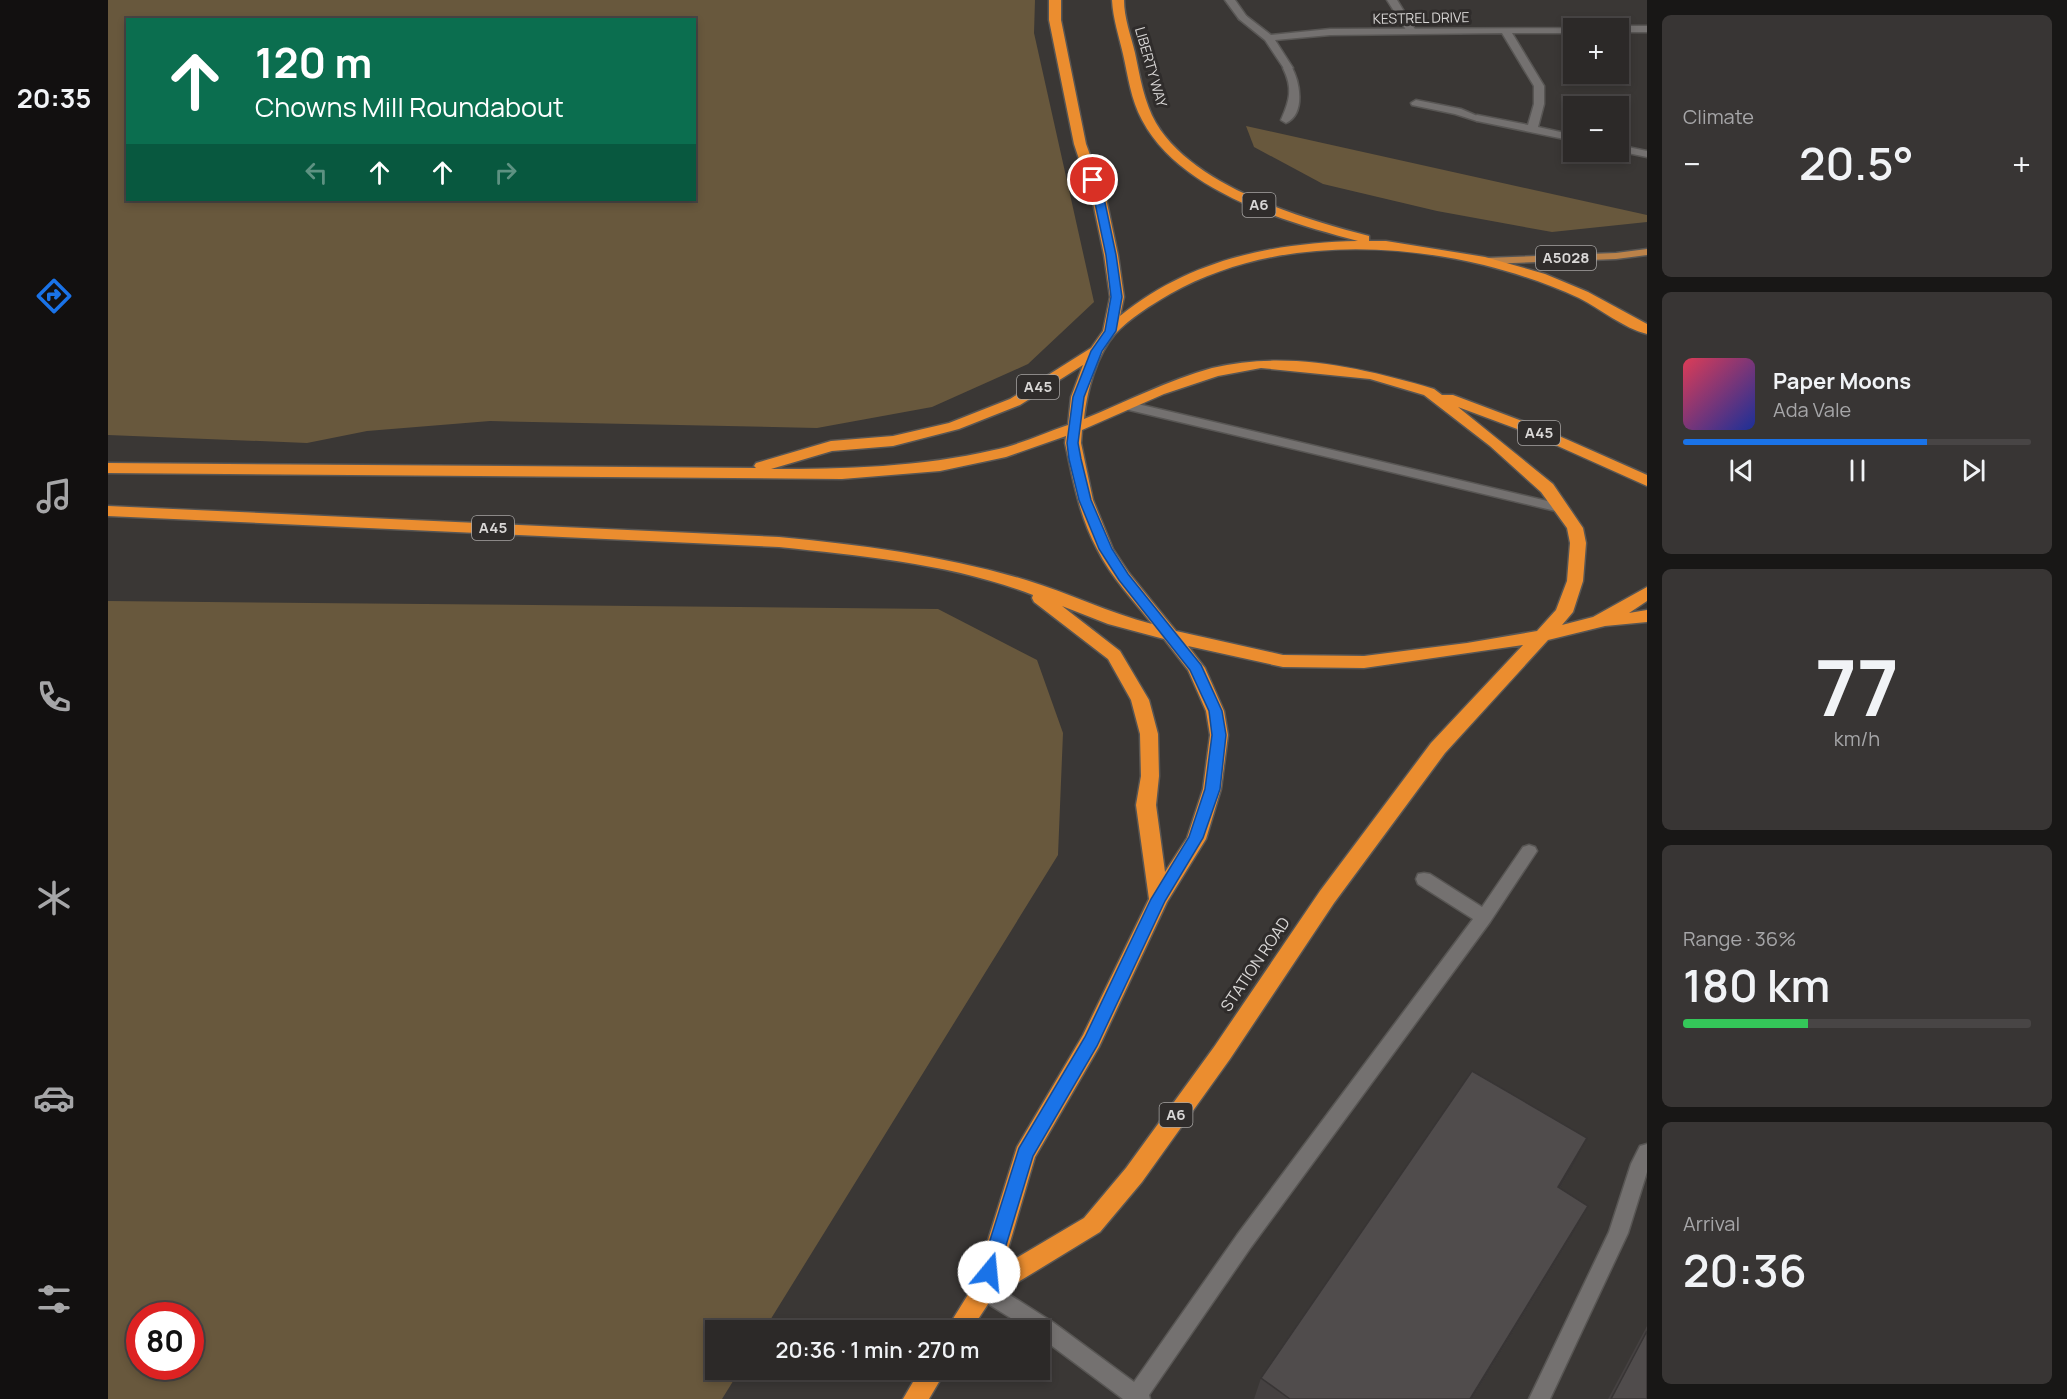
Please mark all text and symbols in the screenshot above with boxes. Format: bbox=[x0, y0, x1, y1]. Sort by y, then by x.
street label: KESTREL DRIVE bbox=[1372, 7, 1470, 28]
map controls bbox=[1563, 18, 1629, 162]
button: + bbox=[1563, 18, 1629, 84]
street label: LIBERTY WAY bbox=[1131, 25, 1172, 109]
text: 120 m bbox=[255, 33, 372, 91]
icon: ahead bbox=[156, 42, 234, 120]
text: 20:35 bbox=[17, 79, 91, 116]
text: Chowns Mill Roundabout bbox=[255, 88, 564, 125]
button: − bbox=[1563, 96, 1629, 162]
text: Climate bbox=[1683, 103, 1754, 130]
text: 20.5° bbox=[1799, 132, 1914, 194]
text: − bbox=[1683, 141, 1701, 186]
text: + bbox=[2012, 141, 2031, 186]
pin bbox=[1067, 154, 1118, 205]
icon: left bbox=[300, 156, 333, 189]
icon: ahead bbox=[363, 156, 396, 189]
icon: ahead bbox=[426, 156, 459, 189]
icon: right bbox=[489, 156, 522, 189]
icon: arrive bbox=[1076, 163, 1109, 196]
road number: A6 bbox=[1242, 193, 1276, 217]
road number: A5028 bbox=[1536, 246, 1596, 270]
icon: directions bbox=[33, 275, 75, 317]
text: Paper Moons bbox=[1773, 366, 1911, 396]
road number: A45 bbox=[1017, 375, 1059, 399]
text: Ada Vale bbox=[1773, 396, 1851, 423]
road number: A45 bbox=[1518, 421, 1560, 445]
icon: previous bbox=[1725, 454, 1758, 487]
icon: pause bbox=[1841, 454, 1874, 487]
icon: next bbox=[1957, 454, 1990, 487]
icon: music bbox=[33, 475, 75, 517]
road number: A45 bbox=[472, 516, 514, 540]
text: 77 bbox=[1815, 633, 1899, 739]
icon: phone bbox=[33, 676, 75, 718]
text: km/h bbox=[1834, 725, 1880, 752]
icon: climate bbox=[33, 877, 75, 919]
street label: STATION ROAD bbox=[1215, 912, 1295, 1016]
text: Range · 36% bbox=[1683, 925, 1796, 952]
text: 180 km bbox=[1683, 954, 1830, 1016]
icon: car bbox=[33, 1077, 75, 1119]
road number: A6 bbox=[1160, 1103, 1192, 1127]
text: Arrival bbox=[1683, 1210, 1740, 1237]
text: 20:36 bbox=[1683, 1239, 1807, 1301]
position arrow bbox=[957, 1240, 1021, 1304]
icon: filters bbox=[33, 1278, 75, 1320]
speed limit sign: 80 bbox=[126, 1302, 204, 1380]
text: 20:36 · 1 min · 270 m bbox=[775, 1335, 980, 1365]

